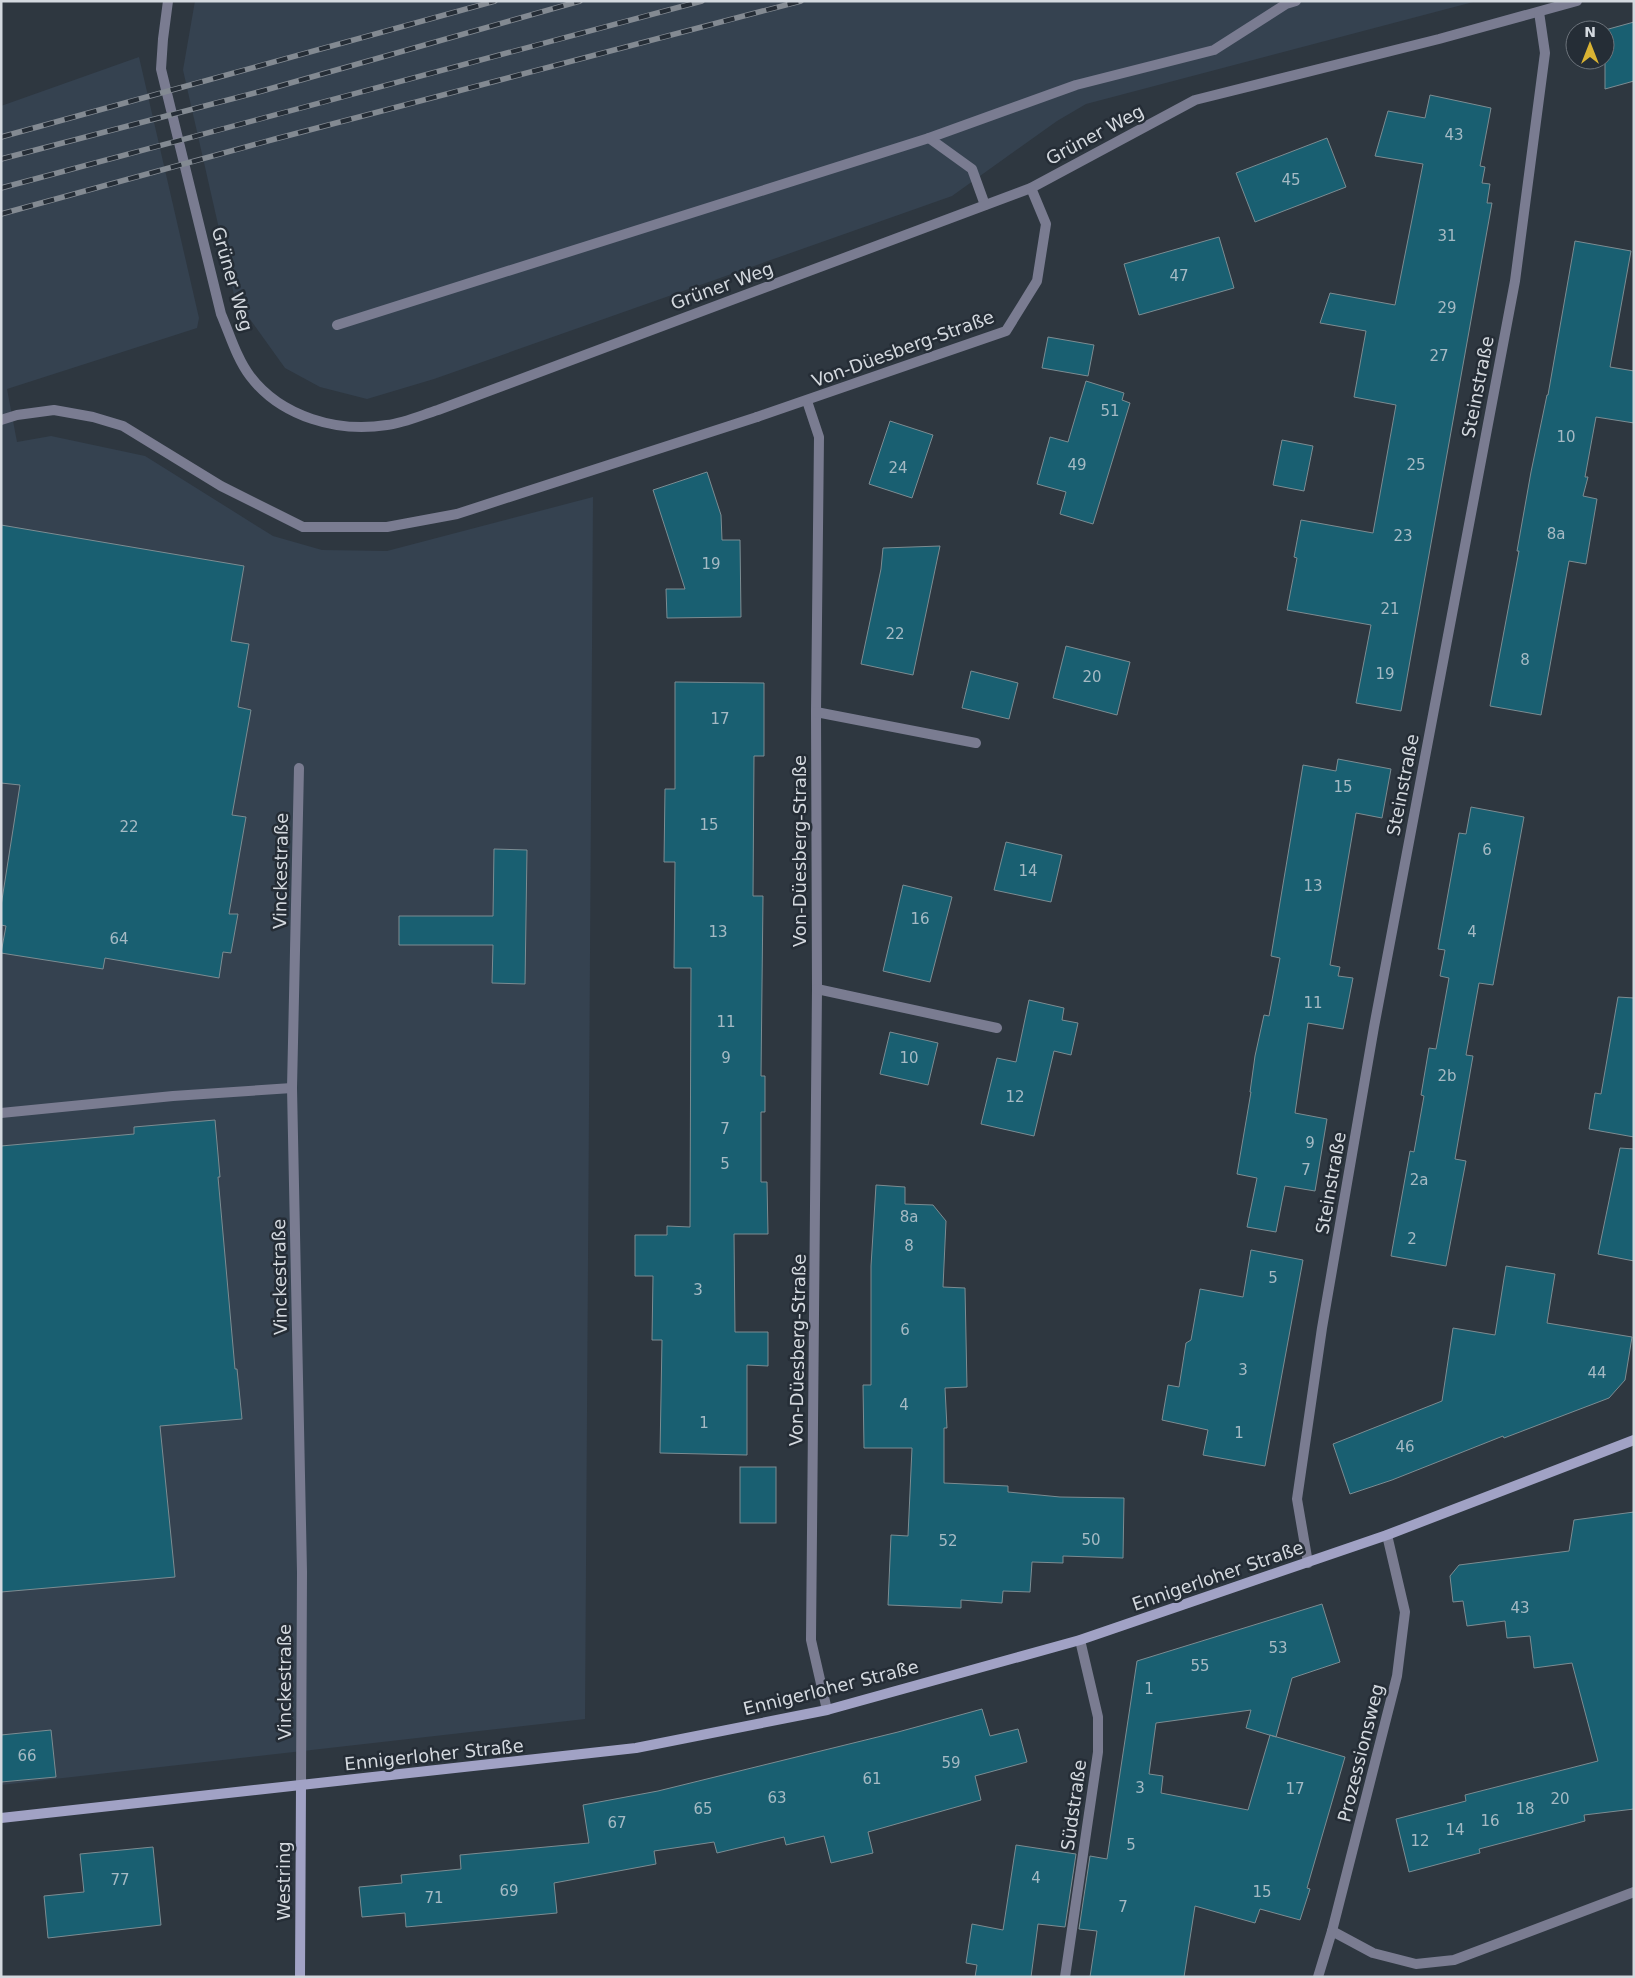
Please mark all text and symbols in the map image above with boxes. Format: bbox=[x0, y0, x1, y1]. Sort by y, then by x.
north arrow bbox=[1565, 20, 1615, 70]
text: N bbox=[1584, 24, 1596, 40]
street label: Grüner Weg bbox=[1042, 100, 1147, 169]
house number: 43 bbox=[1444, 126, 1464, 144]
house number: 45 bbox=[1281, 171, 1301, 189]
street label: Grüner Weg bbox=[208, 224, 257, 333]
house number: 31 bbox=[1437, 227, 1457, 245]
street label: Grüner Weg bbox=[668, 257, 776, 314]
house number: 47 bbox=[1169, 267, 1189, 285]
house number: 29 bbox=[1437, 299, 1457, 317]
street label: Von-Düesberg-Straße bbox=[809, 306, 997, 391]
street label: Steinstraße bbox=[1457, 334, 1498, 440]
house number: 27 bbox=[1429, 347, 1449, 365]
house number: 51 bbox=[1100, 402, 1120, 420]
house number: 10 bbox=[1556, 428, 1576, 446]
house number: 49 bbox=[1067, 456, 1087, 474]
house number: 25 bbox=[1406, 456, 1426, 474]
house number: 24 bbox=[888, 459, 908, 477]
house number: 8a bbox=[1547, 525, 1565, 543]
house number: 23 bbox=[1393, 527, 1413, 545]
house number: 19 bbox=[701, 555, 721, 573]
house number: 21 bbox=[1380, 600, 1400, 618]
house number: 22 bbox=[885, 625, 905, 643]
house number: 8 bbox=[1520, 651, 1530, 669]
house number: 19 bbox=[1375, 665, 1395, 683]
house number: 20 bbox=[1082, 668, 1102, 686]
house number: 17 bbox=[710, 710, 730, 728]
street label: Steinstraße bbox=[1382, 732, 1423, 838]
street label: Von-Düesberg-Straße bbox=[789, 755, 810, 947]
house number: 15 bbox=[1333, 778, 1353, 796]
street label: Vinckestraße bbox=[269, 813, 292, 929]
house number: 15 bbox=[699, 816, 719, 834]
house number: 22 bbox=[119, 818, 139, 836]
house number: 6 bbox=[1482, 841, 1492, 859]
house number: 14 bbox=[1018, 862, 1038, 880]
house number: 13 bbox=[1303, 877, 1323, 895]
house number: 16 bbox=[910, 910, 930, 928]
house number: 13 bbox=[708, 923, 728, 941]
house number: 4 bbox=[1467, 923, 1477, 941]
house number: 64 bbox=[109, 930, 129, 948]
house number: 11 bbox=[1303, 994, 1323, 1012]
house number: 11 bbox=[716, 1013, 736, 1031]
house number: 9 bbox=[721, 1049, 731, 1067]
house number: 10 bbox=[899, 1049, 919, 1067]
house number: 2b bbox=[1437, 1067, 1457, 1085]
house number: 12 bbox=[1005, 1088, 1025, 1106]
house number: 7 bbox=[720, 1120, 730, 1138]
street label: Steinstraße bbox=[1311, 1130, 1350, 1236]
house number: 9 bbox=[1305, 1134, 1315, 1152]
house number: 5 bbox=[720, 1155, 730, 1173]
house number: 7 bbox=[1301, 1161, 1311, 1179]
house number: 2a bbox=[1410, 1171, 1428, 1189]
house number: 8a bbox=[900, 1208, 918, 1226]
street label: Vinckestraße bbox=[268, 1219, 291, 1335]
house number: 2 bbox=[1407, 1230, 1417, 1248]
house number: 8 bbox=[904, 1237, 914, 1255]
street label: Von-Düesberg-Straße bbox=[785, 1254, 810, 1446]
house number: 5 bbox=[1268, 1269, 1278, 1287]
house number: 3 bbox=[693, 1281, 703, 1299]
house number: 6 bbox=[900, 1321, 910, 1339]
house number: 3 bbox=[1238, 1361, 1248, 1379]
house number: 44 bbox=[1587, 1364, 1607, 1382]
house number: 4 bbox=[899, 1396, 909, 1414]
house number: 1 bbox=[699, 1414, 709, 1432]
house number: 1 bbox=[1234, 1424, 1244, 1442]
house number: 46 bbox=[1395, 1438, 1415, 1456]
house number: 50 bbox=[1081, 1531, 1101, 1549]
house number: 52 bbox=[938, 1532, 958, 1550]
street label: Ennigerloher Straße bbox=[1129, 1536, 1306, 1615]
house number: 43 bbox=[1510, 1599, 1530, 1617]
street label: Vinckestraße bbox=[274, 1624, 295, 1740]
house number: 53 bbox=[1268, 1639, 1288, 1657]
street label: Ennigerloher Straße bbox=[741, 1656, 921, 1719]
house number: 55 bbox=[1190, 1657, 1210, 1675]
house number: 1 bbox=[1144, 1680, 1154, 1698]
street label: Prozessionsweg bbox=[1333, 1682, 1388, 1824]
street label: Ennigerloher Straße bbox=[343, 1735, 525, 1774]
house number: 66 bbox=[17, 1747, 37, 1765]
house number: 59 bbox=[941, 1754, 961, 1772]
street label: Südstraße bbox=[1057, 1758, 1090, 1852]
house number: 61 bbox=[862, 1770, 882, 1788]
house number: 3 bbox=[1135, 1779, 1145, 1797]
house number: 17 bbox=[1285, 1780, 1305, 1798]
house number: 63 bbox=[767, 1789, 787, 1807]
house number: 20 bbox=[1550, 1790, 1570, 1808]
house number: 65 bbox=[693, 1800, 713, 1818]
house number: 18 bbox=[1515, 1800, 1535, 1818]
house number: 16 bbox=[1480, 1812, 1500, 1830]
house number: 67 bbox=[607, 1814, 627, 1832]
house number: 14 bbox=[1445, 1821, 1465, 1839]
house number: 12 bbox=[1410, 1832, 1430, 1850]
house number: 5 bbox=[1126, 1836, 1136, 1854]
street label: Westring bbox=[273, 1841, 294, 1921]
house number: 4 bbox=[1031, 1869, 1041, 1887]
house number: 77 bbox=[110, 1871, 130, 1889]
house number: 69 bbox=[499, 1882, 519, 1900]
house number: 15 bbox=[1252, 1883, 1272, 1901]
house number: 71 bbox=[424, 1889, 444, 1907]
house number: 7 bbox=[1118, 1898, 1128, 1916]

